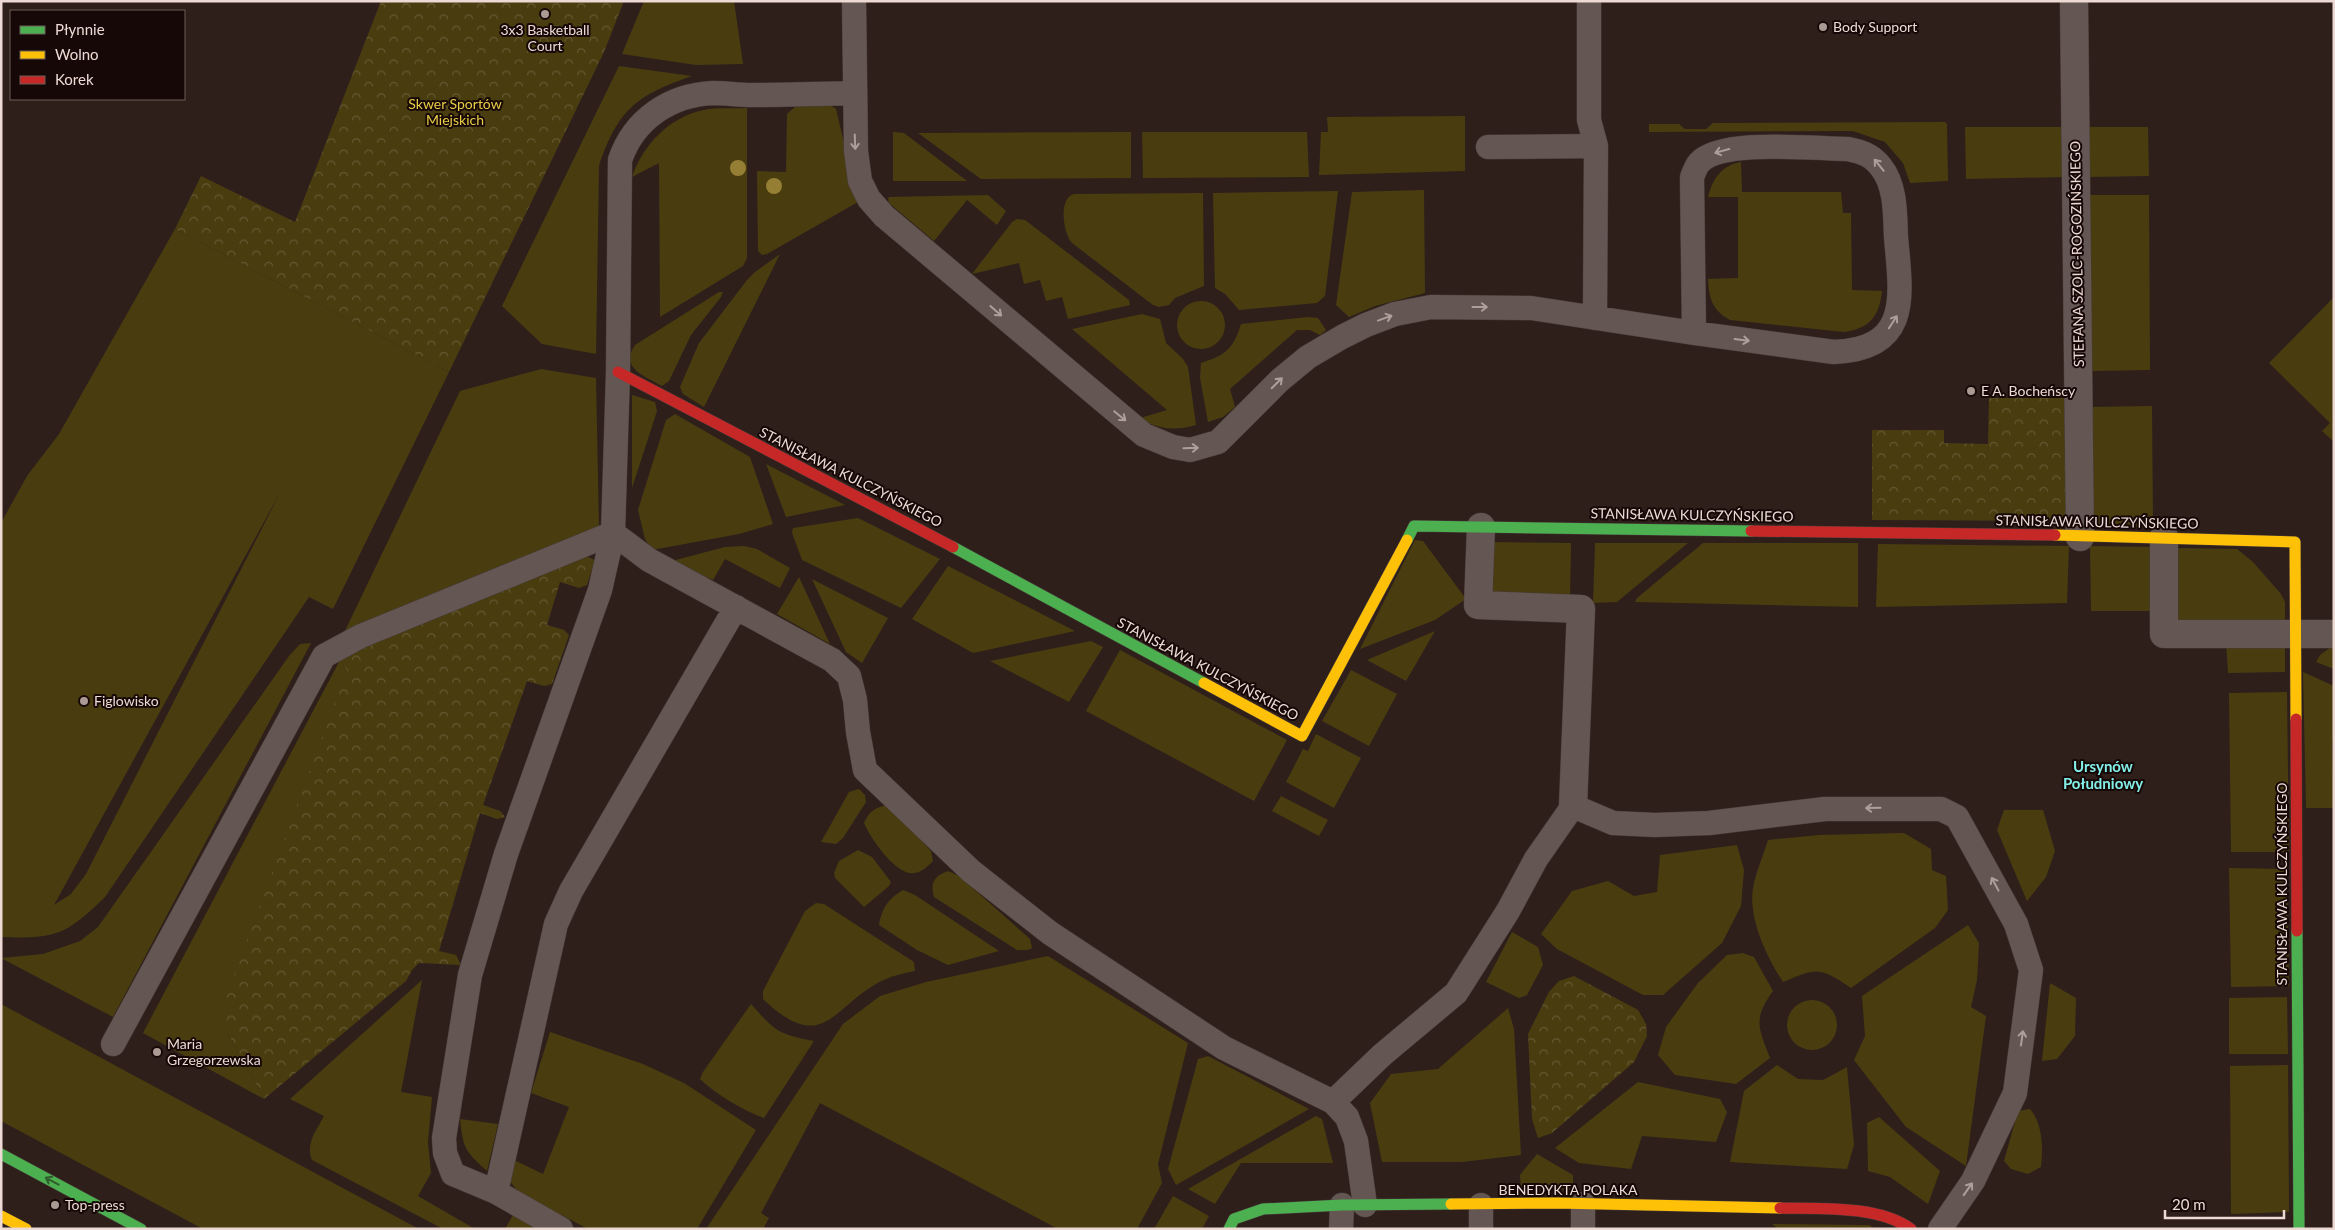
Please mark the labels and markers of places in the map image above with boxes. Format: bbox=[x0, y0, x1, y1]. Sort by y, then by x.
marker: 3x3 Basketball Court bbox=[539, 8, 551, 20]
place label: Body Support bbox=[1833, 18, 1917, 35]
place label: 3x3 Basketball Court bbox=[500, 21, 590, 54]
marker: Body Support bbox=[1817, 21, 1829, 33]
place label: E A. Bocheńscy bbox=[1981, 382, 2076, 399]
marker: E A. Bocheńscy bbox=[1965, 385, 1977, 397]
place label: Figlowisko bbox=[94, 692, 159, 709]
marker: Figlowisko bbox=[78, 695, 90, 707]
place label: Maria Grzegorzewska bbox=[167, 1035, 261, 1068]
marker: Maria Grzegorzewska bbox=[151, 1046, 163, 1058]
place label: Top-press bbox=[65, 1196, 125, 1213]
marker: Top-press bbox=[49, 1199, 61, 1211]

